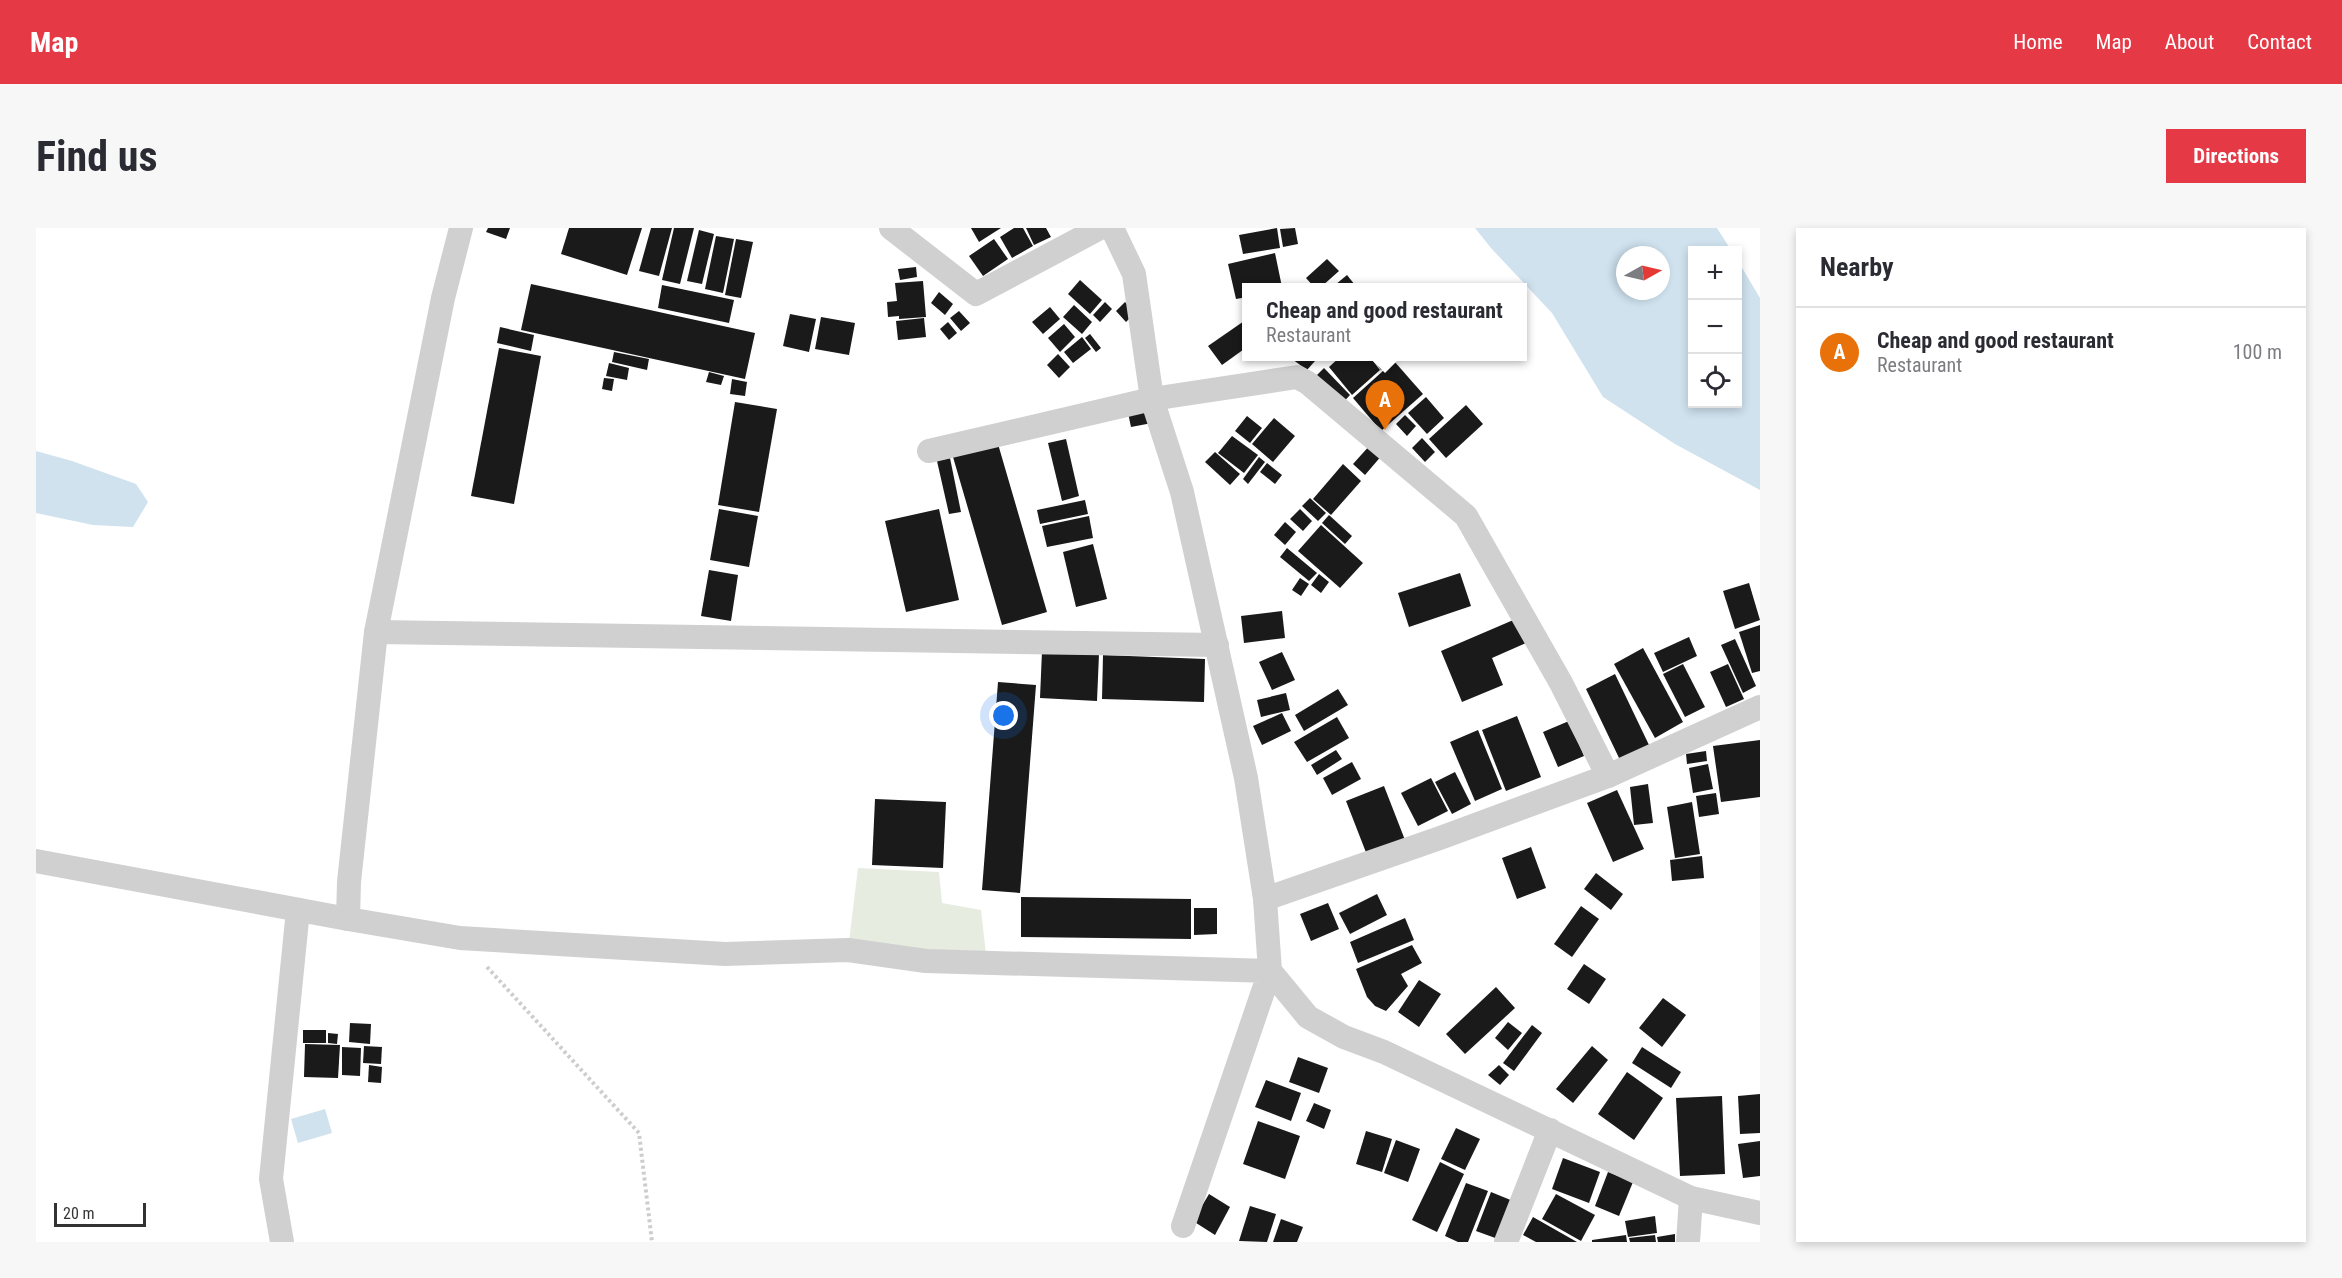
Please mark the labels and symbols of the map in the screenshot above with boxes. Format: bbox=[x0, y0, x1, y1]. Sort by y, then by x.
north arrow bbox=[1616, 246, 1670, 300]
pin: A bbox=[1366, 380, 1404, 430]
your location bbox=[989, 701, 1018, 730]
scale bar bbox=[54, 1200, 146, 1228]

